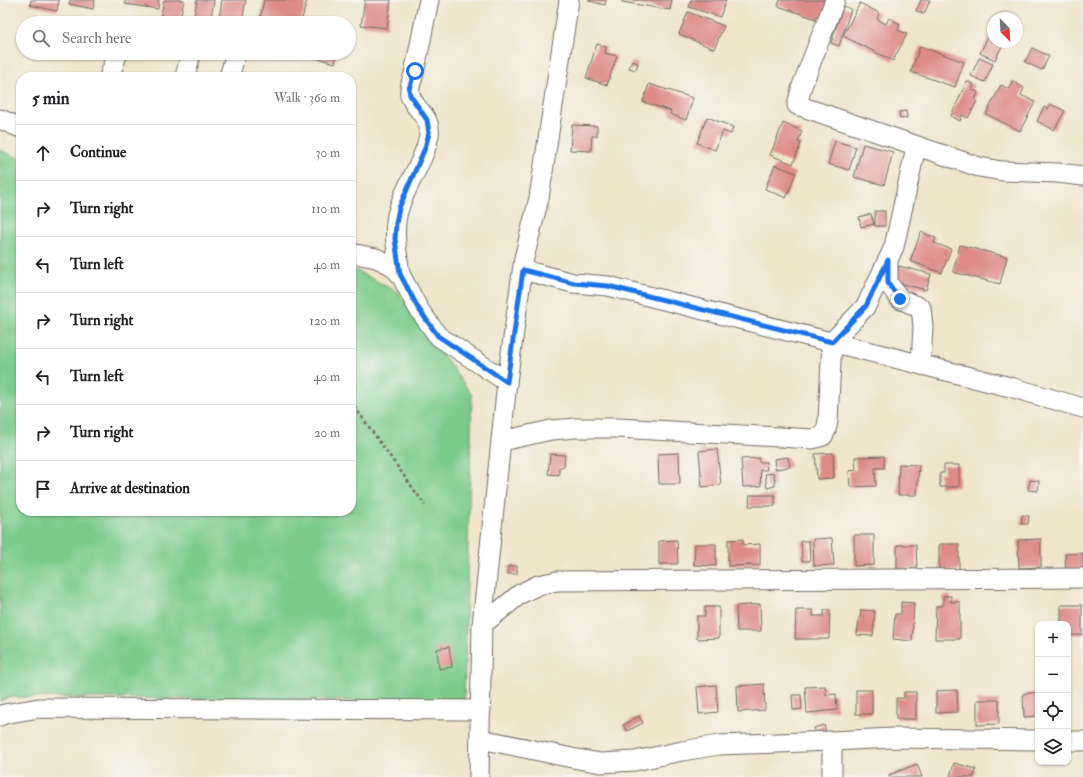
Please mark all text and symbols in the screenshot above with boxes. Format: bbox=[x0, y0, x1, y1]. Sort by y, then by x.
north arrow bbox=[987, 12, 1023, 48]
search box bbox=[16, 16, 356, 60]
icon: search bbox=[30, 27, 52, 49]
text: Search here bbox=[62, 29, 131, 48]
route start bbox=[406, 62, 424, 80]
text: 5 min bbox=[32, 88, 70, 109]
text: Walk · 360 m bbox=[274, 90, 340, 106]
icon: ahead bbox=[32, 142, 54, 164]
text: Continue bbox=[70, 143, 126, 162]
text: 30 m bbox=[316, 145, 340, 161]
icon: right bbox=[32, 198, 54, 220]
text: Turn right bbox=[70, 199, 133, 218]
text: 110 m bbox=[311, 201, 340, 217]
icon: left bbox=[32, 254, 54, 276]
text: Turn left bbox=[70, 255, 124, 274]
text: 40 m bbox=[314, 257, 340, 273]
route end bbox=[891, 290, 909, 308]
icon: right bbox=[32, 310, 54, 332]
text: Turn right bbox=[70, 311, 133, 330]
text: 120 m bbox=[309, 313, 340, 329]
icon: left bbox=[32, 366, 54, 388]
text: Turn left bbox=[70, 367, 124, 386]
text: 40 m bbox=[314, 369, 340, 385]
icon: right bbox=[32, 422, 54, 444]
text: Turn right bbox=[70, 423, 133, 442]
text: 20 m bbox=[314, 425, 340, 441]
icon: arrive bbox=[32, 478, 54, 500]
text: Arrive at destination bbox=[70, 479, 190, 498]
map controls bbox=[1035, 621, 1071, 765]
button: + bbox=[1035, 621, 1071, 657]
button: − bbox=[1035, 657, 1071, 693]
button: locate bbox=[1035, 693, 1071, 729]
button: layers bbox=[1035, 729, 1071, 765]

